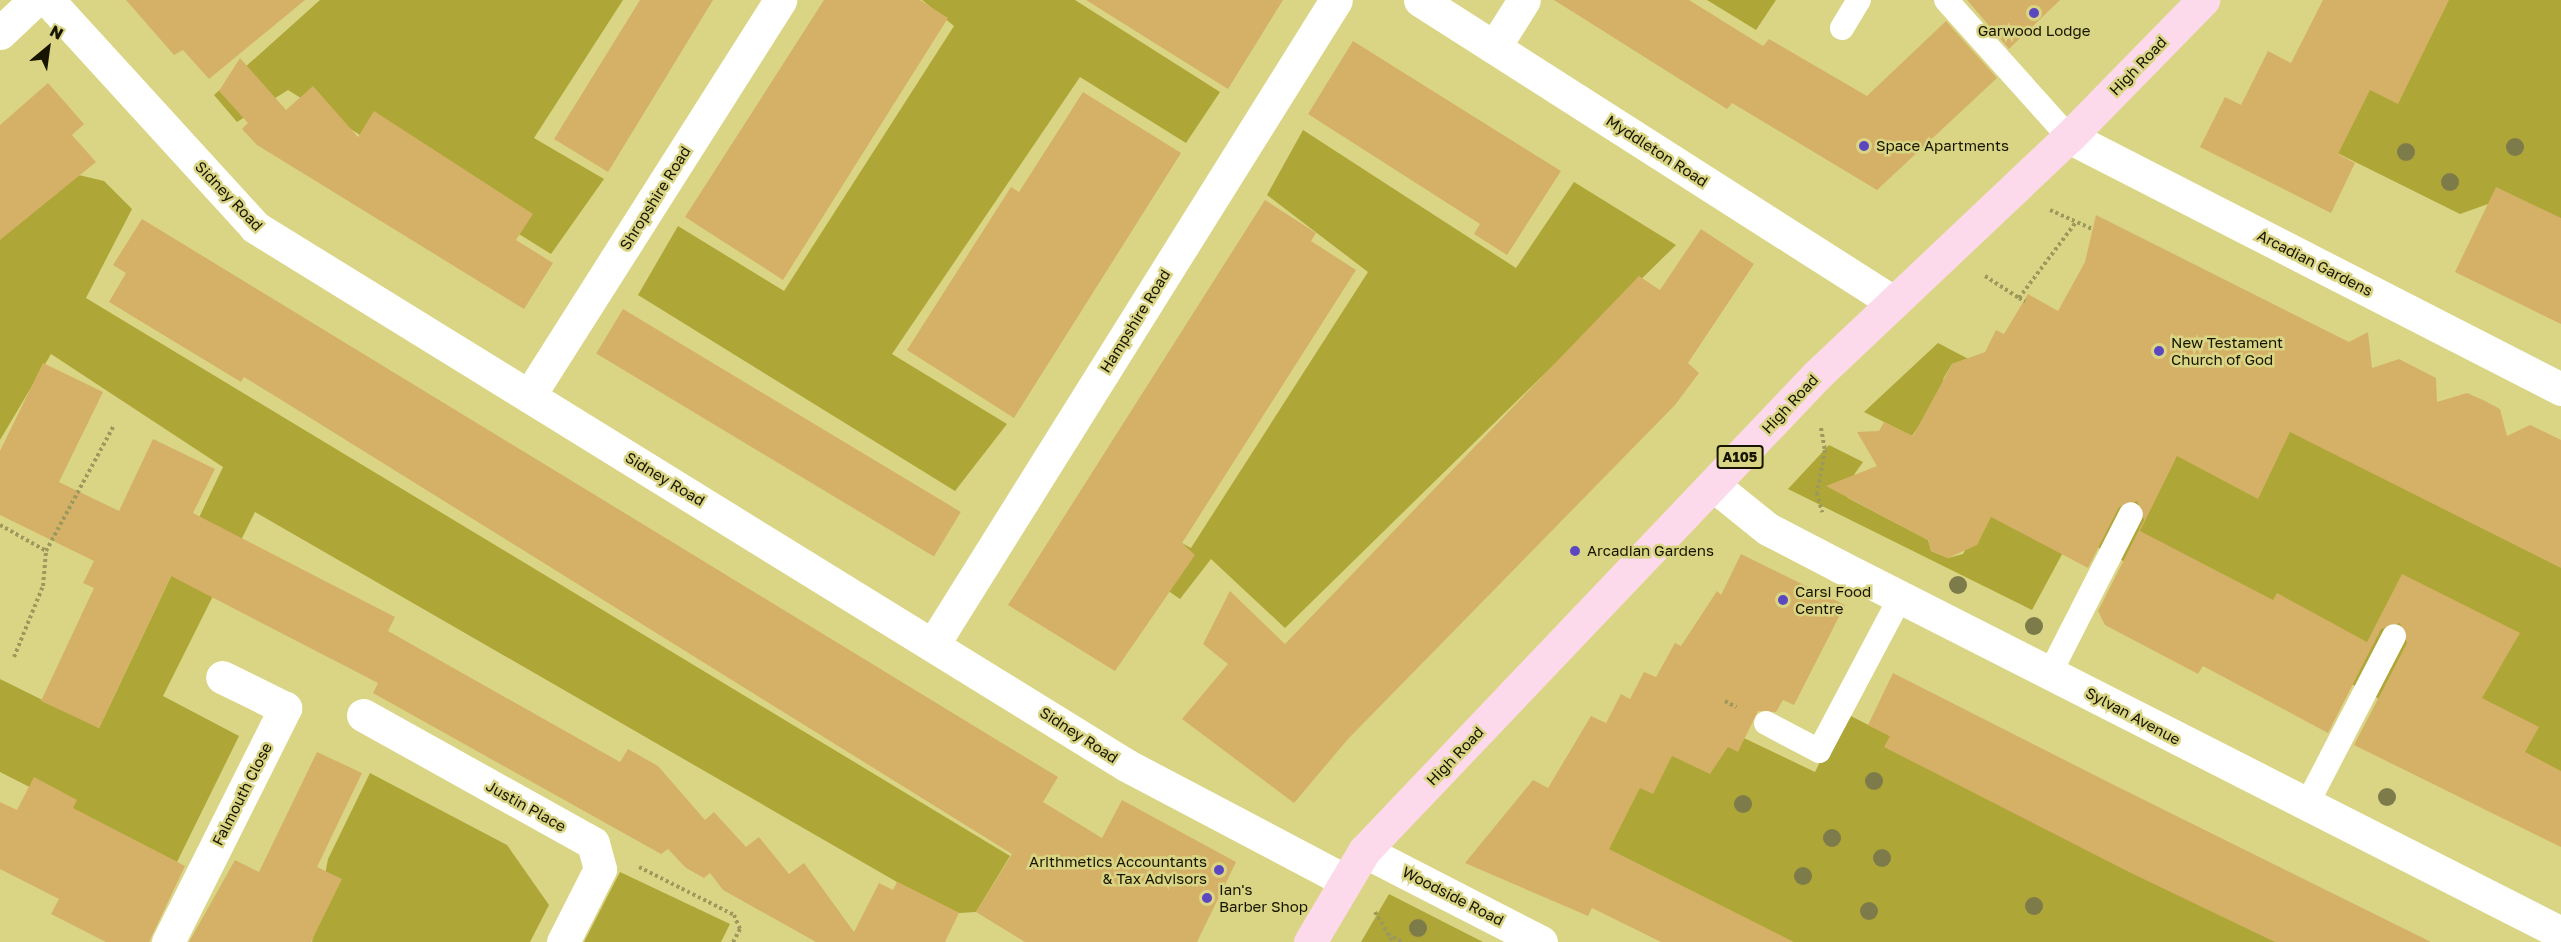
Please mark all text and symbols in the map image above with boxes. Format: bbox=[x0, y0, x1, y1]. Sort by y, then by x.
marker: Garwood Lodge bbox=[2027, 6, 2041, 20]
north arrow bbox=[18, 18, 78, 78]
text: N bbox=[47, 21, 67, 44]
place label: Garwood Lodge bbox=[1978, 22, 2090, 40]
street label: High Road bbox=[2106, 33, 2170, 99]
street label: Myddleton Road bbox=[1603, 111, 1711, 191]
place label: Space Apartments bbox=[1876, 137, 2009, 155]
marker: Space Apartments bbox=[1857, 139, 1871, 153]
street label: Shropshire Road bbox=[616, 143, 694, 253]
street label: Sidney Road bbox=[191, 158, 267, 234]
street label: Arcadian Gardens bbox=[2254, 226, 2376, 300]
street label: Hampshire Road bbox=[1096, 266, 1174, 376]
place label: New Testament Church of God bbox=[2171, 333, 2283, 368]
marker: New Testament Church of God bbox=[2152, 344, 2166, 358]
street label: High Road bbox=[1758, 371, 1822, 437]
road number: A105 bbox=[1716, 446, 1764, 468]
street label: Sidney Road bbox=[622, 448, 708, 510]
place label: Arcadian Gardens bbox=[1587, 542, 1714, 560]
marker: Arcadian Gardens bbox=[1568, 544, 1582, 558]
place label: Carsi Food Centre bbox=[1795, 582, 1871, 617]
marker: Carsi Food Centre bbox=[1776, 593, 1790, 607]
street label: Sylvan Avenue bbox=[2083, 683, 2183, 749]
street label: Sidney Road bbox=[1037, 703, 1121, 767]
street label: High Road bbox=[1423, 723, 1487, 789]
street label: Falmouth Close bbox=[208, 740, 276, 848]
street label: Justin Place bbox=[483, 777, 569, 835]
place label: Arithmetics Accountants & Tax Advisors bbox=[1029, 852, 1207, 887]
marker: Arithmetics Accountants & Tax Advisors bbox=[1212, 863, 1226, 877]
street label: Woodside Road bbox=[1399, 863, 1507, 929]
place label: Ian's Barber Shop bbox=[1219, 880, 1308, 915]
marker: Ian's Barber Shop bbox=[1200, 891, 1214, 905]

